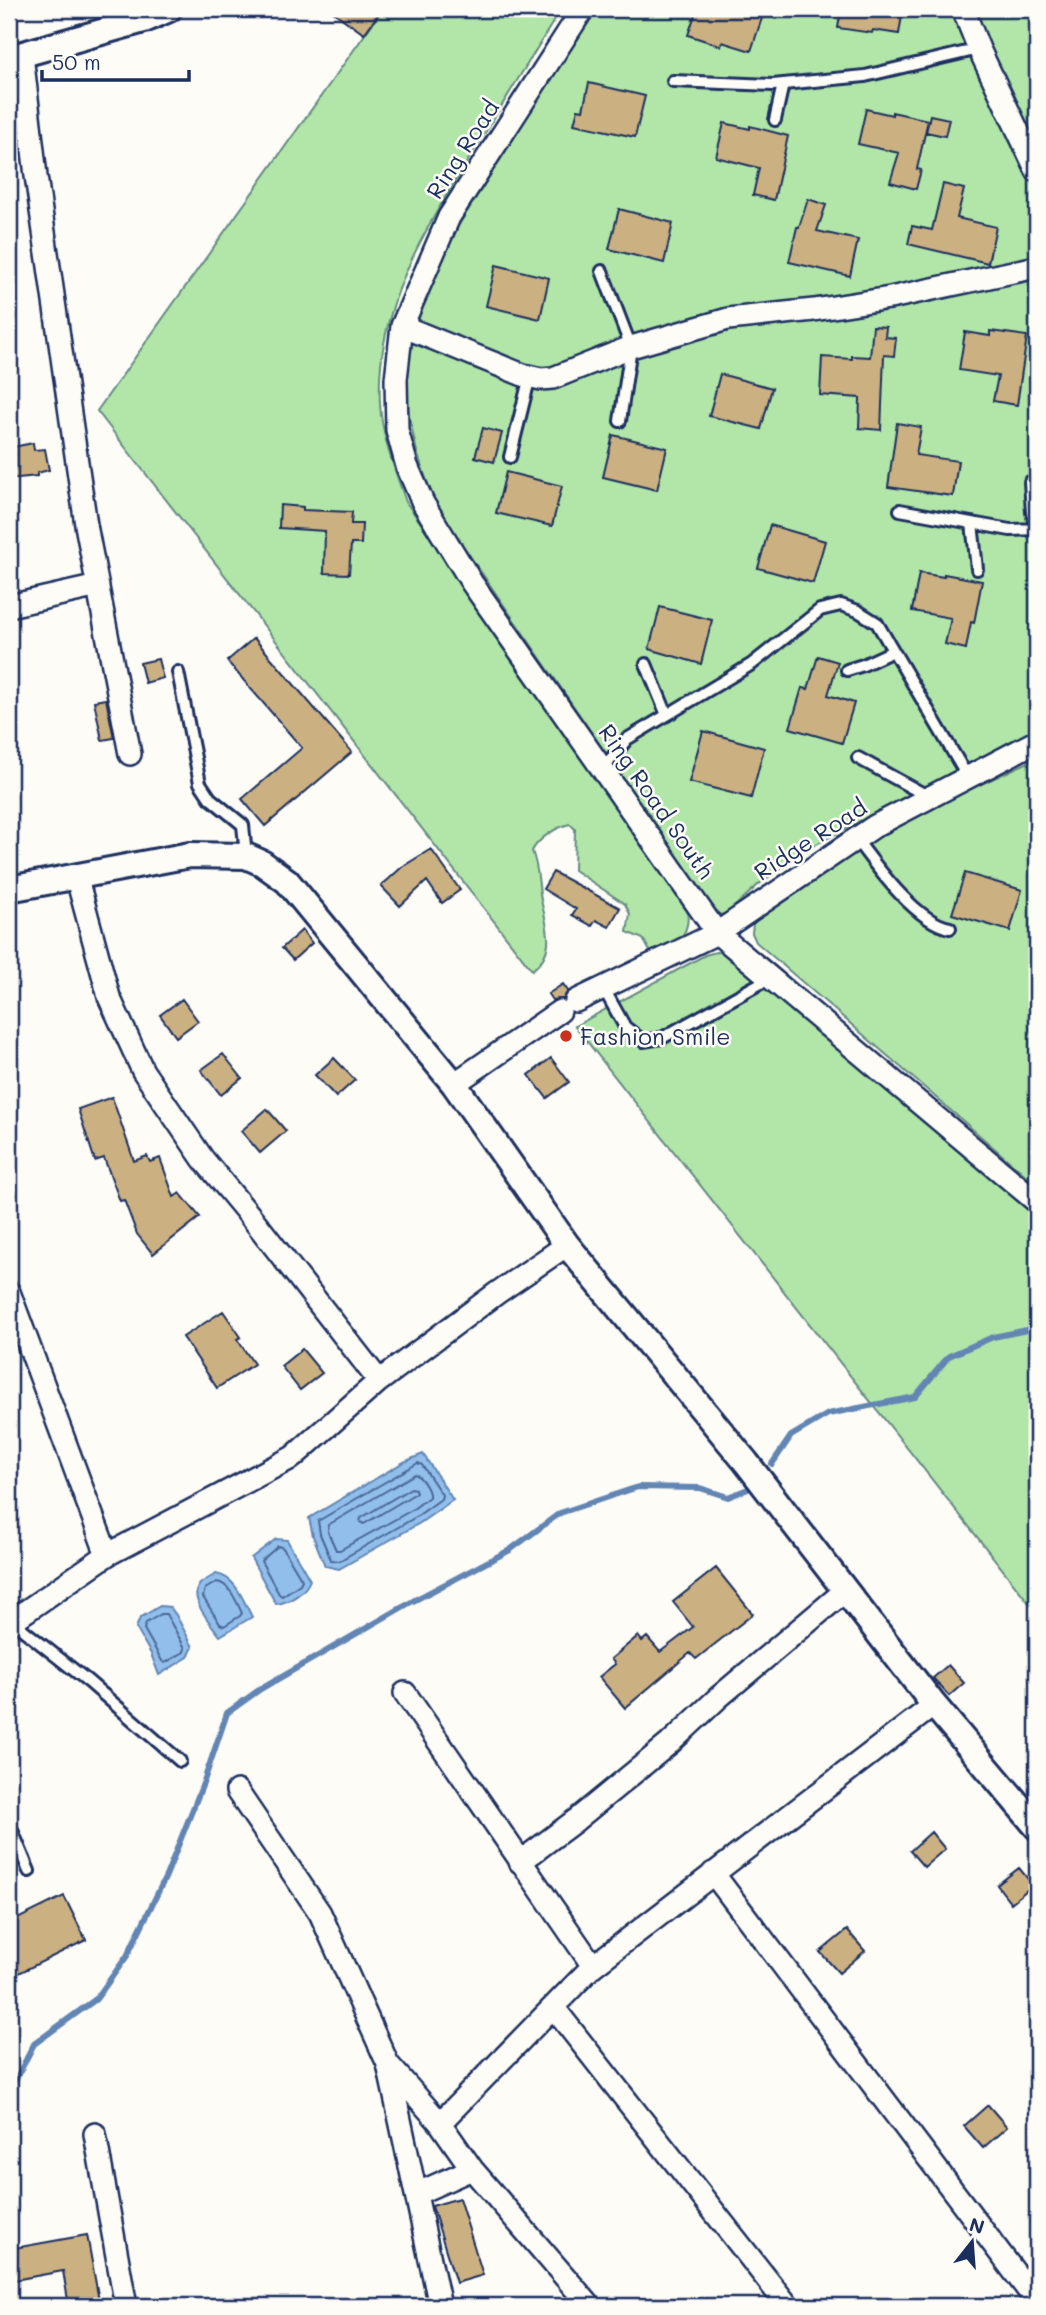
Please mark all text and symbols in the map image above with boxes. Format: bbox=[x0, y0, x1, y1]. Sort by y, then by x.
scale bar bbox=[42, 38, 189, 82]
text: 50 m bbox=[52, 48, 101, 75]
street label: Ring Road bbox=[419, 94, 505, 204]
street label: Ring Road South bbox=[592, 718, 722, 884]
street label: Ridge Road bbox=[748, 791, 872, 887]
place label: Fashion Smile bbox=[580, 1021, 730, 1051]
marker: Fashion Smile bbox=[558, 1028, 574, 1044]
north arrow bbox=[937, 2206, 1007, 2276]
text: N bbox=[967, 2211, 988, 2239]

